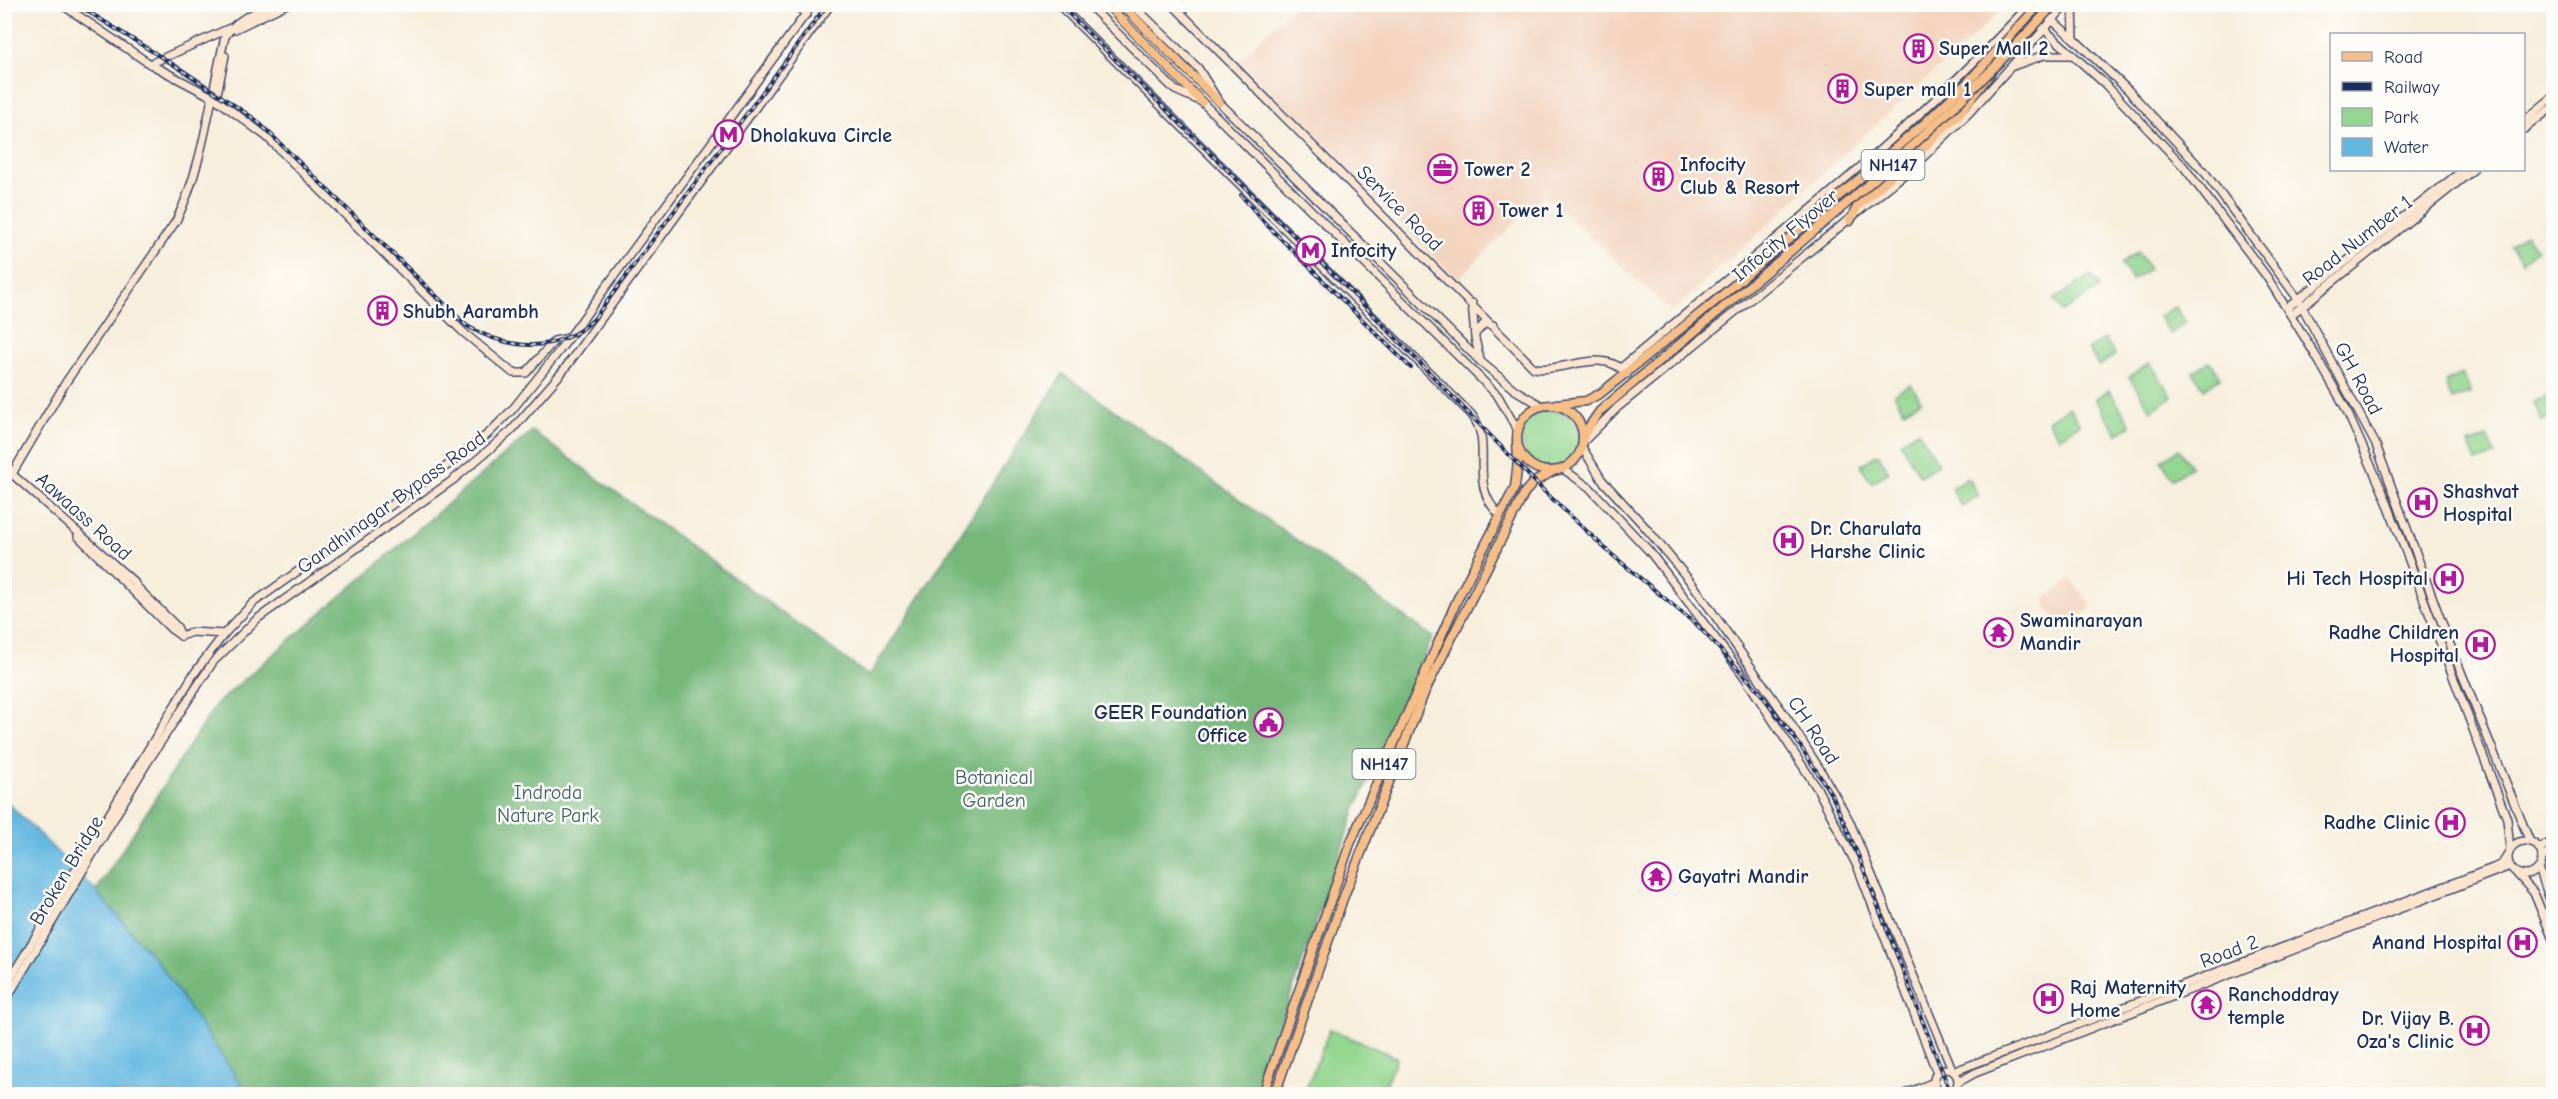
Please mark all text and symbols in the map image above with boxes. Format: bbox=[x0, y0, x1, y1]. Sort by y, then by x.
building icon: Super Mall 2 bbox=[1902, 32, 1934, 64]
legend bbox=[2330, 33, 2525, 171]
place label: Super Mall 2 bbox=[1939, 37, 2049, 60]
text: Road bbox=[2384, 47, 2423, 68]
building icon: Super mall 1 bbox=[1827, 73, 1859, 105]
text: Railway bbox=[2384, 77, 2441, 98]
place label: Super mall 1 bbox=[1864, 78, 1971, 101]
text: Park bbox=[2384, 107, 2419, 128]
metro station icon: Dholakuva Circle bbox=[713, 119, 745, 151]
place label: Dholakuva Circle bbox=[750, 124, 892, 147]
text: Water bbox=[2384, 137, 2429, 158]
road number: NH147 bbox=[1862, 150, 1924, 180]
office icon: Tower 2 bbox=[1427, 153, 1459, 185]
place label: Infocity Club & Resort bbox=[1680, 153, 1800, 199]
place label: Tower 2 bbox=[1464, 158, 1531, 181]
building icon: Infocity Club & Resort bbox=[1643, 160, 1675, 192]
street label: Service Road bbox=[1352, 161, 1447, 256]
street label: Infocity Flyover bbox=[1728, 184, 1843, 286]
street label: Road Number 1 bbox=[2298, 190, 2417, 290]
building icon: Tower 1 bbox=[1462, 194, 1494, 226]
place label: Tower 1 bbox=[1499, 199, 1564, 222]
metro station icon: Infocity bbox=[1294, 234, 1326, 266]
place label: Infocity bbox=[1331, 239, 1397, 262]
building icon: Shubh Aarambh bbox=[366, 295, 398, 327]
place label: Shubh Aarambh bbox=[403, 300, 539, 323]
street label: GH Road bbox=[2330, 338, 2387, 418]
street label: Gandhinagar Bypass Road bbox=[293, 426, 490, 578]
street label: Aawaass Road bbox=[31, 467, 136, 565]
place label: Shashvat Hospital bbox=[2443, 480, 2519, 526]
hospital icon: Shashvat Hospital bbox=[2406, 487, 2438, 519]
place label: Dr. Charulata Harshe Clinic bbox=[1810, 517, 1926, 563]
hospital icon: Dr. Charulata Harshe Clinic bbox=[1773, 524, 1805, 556]
hospital icon: Hi Tech Hospital bbox=[2433, 562, 2465, 594]
place label: Hi Tech Hospital bbox=[2287, 567, 2428, 590]
place label: Swaminarayan Mandir bbox=[2020, 609, 2143, 655]
temple icon: Swaminarayan Mandir bbox=[1983, 616, 2015, 648]
place label: Radhe Children Hospital bbox=[2329, 621, 2459, 667]
hospital icon: Radhe Children Hospital bbox=[2464, 628, 2496, 660]
street label: CH Road bbox=[1783, 692, 1844, 769]
place label: GEER Foundation Office bbox=[1094, 701, 1247, 747]
public building icon: GEER Foundation Office bbox=[1252, 707, 1284, 739]
road number: NH147 bbox=[1352, 749, 1416, 779]
park label: Botanical Garden bbox=[955, 766, 1033, 812]
park label: Indroda Nature Park bbox=[497, 781, 599, 827]
hospital icon: Radhe Clinic bbox=[2435, 806, 2467, 838]
street label: Broken Bridge bbox=[25, 811, 108, 929]
place label: Radhe Clinic bbox=[2324, 811, 2431, 834]
temple icon: Gayatri Mandir bbox=[1641, 860, 1673, 892]
place label: Gayatri Mandir bbox=[1678, 865, 1808, 888]
hospital icon: Anand Hospital bbox=[2507, 926, 2539, 958]
street label: Road 2 bbox=[2197, 930, 2261, 973]
place label: Anand Hospital bbox=[2372, 931, 2502, 954]
place label: Raj Maternity Home bbox=[2070, 976, 2187, 1022]
hospital icon: Raj Maternity Home bbox=[2033, 982, 2065, 1014]
place label: Ranchoddray temple bbox=[2227, 983, 2339, 1029]
temple icon: Ranchoddray temple bbox=[2191, 989, 2223, 1021]
place label: Dr. Vijay B. Oza's Clinic bbox=[2356, 1007, 2455, 1053]
hospital icon: Dr. Vijay B. Oza's Clinic bbox=[2459, 1014, 2491, 1046]

